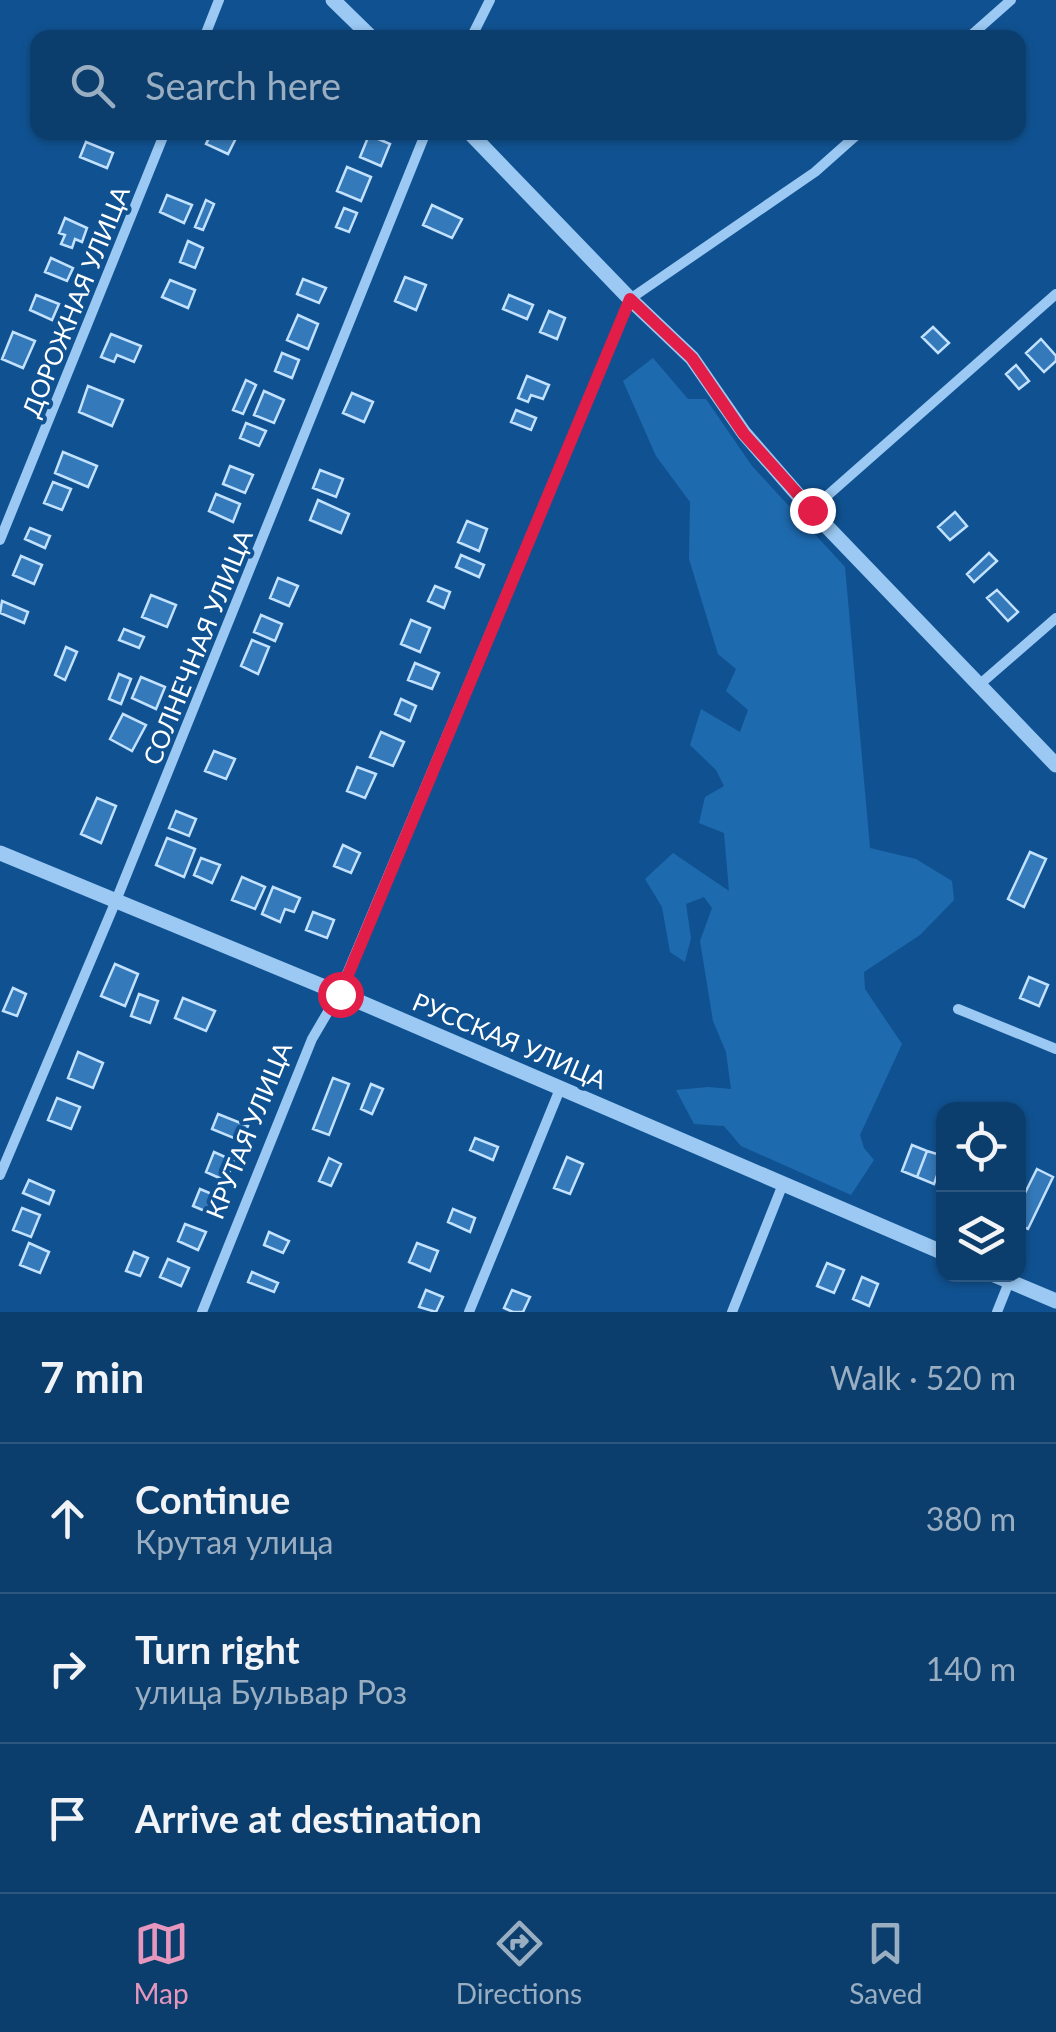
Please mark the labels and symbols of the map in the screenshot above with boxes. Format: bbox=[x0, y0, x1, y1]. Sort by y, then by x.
street label: ДОРОЖНАЯ УЛИЦА bbox=[15, 181, 135, 421]
route end bbox=[790, 488, 836, 534]
street label: СОЛНЕЧНАЯ УЛИЦА bbox=[136, 525, 258, 769]
route start bbox=[318, 972, 364, 1018]
street label: РУССКАЯ УЛИЦА bbox=[409, 986, 611, 1094]
street label: КРУТАЯ УЛИЦА bbox=[199, 1037, 297, 1223]

